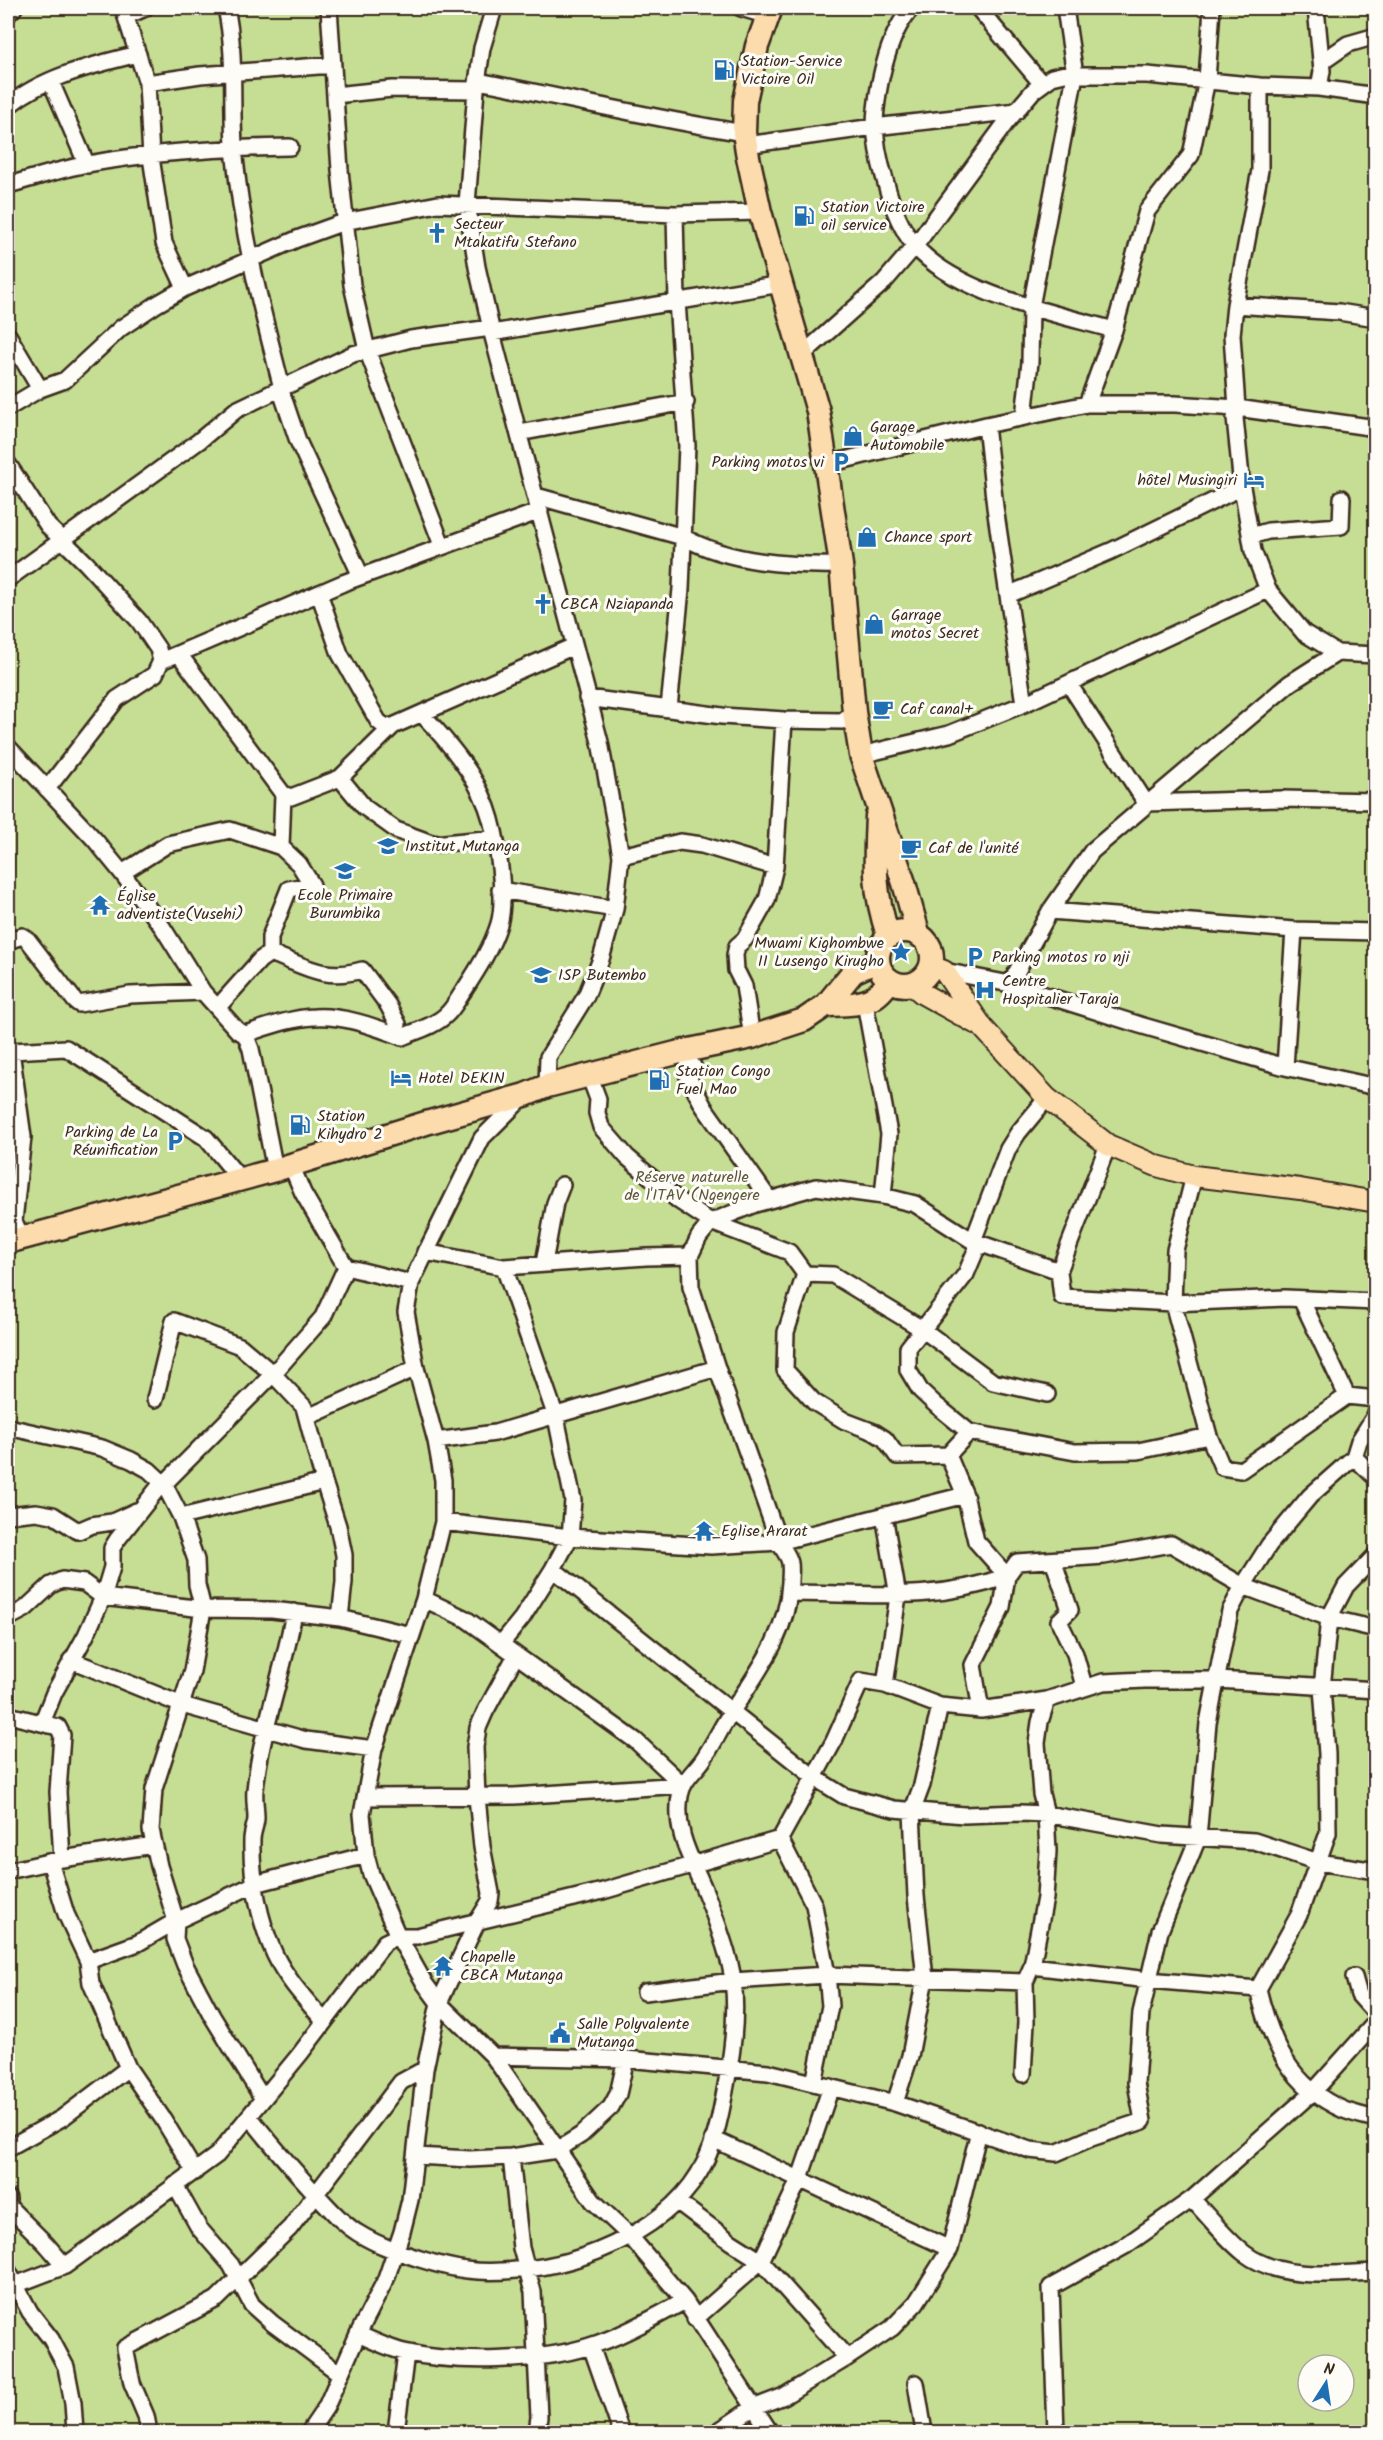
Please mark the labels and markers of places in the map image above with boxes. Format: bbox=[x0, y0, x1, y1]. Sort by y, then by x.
place label: Station-Service Victoire Oil bbox=[741, 49, 842, 92]
fuel station icon: Station-Service Victoire Oil bbox=[712, 58, 736, 82]
place label: Station Victoire oil service bbox=[821, 195, 925, 238]
fuel station icon: Station Victoire oil service bbox=[792, 204, 816, 228]
place label: Secteur Mtakatifu Stefano bbox=[454, 212, 577, 255]
church icon: Secteur Mtakatifu Stefano bbox=[425, 221, 449, 245]
place label: Garage Automobile bbox=[870, 415, 944, 458]
shop icon: Garage Automobile bbox=[841, 424, 865, 448]
place label: Parking motos vi bbox=[711, 450, 825, 475]
parking icon: Parking motos vi bbox=[829, 450, 853, 474]
place label: hôtel Musingiri bbox=[1137, 468, 1238, 493]
hotel icon: hôtel Musingiri bbox=[1242, 468, 1266, 492]
shop icon: Chance sport bbox=[855, 525, 879, 549]
place label: Chance sport bbox=[884, 525, 973, 550]
church icon: CBCA Nziapanda bbox=[531, 592, 555, 616]
place label: CBCA Nziapanda bbox=[560, 592, 674, 617]
place label: Garrage motos Secret bbox=[891, 603, 980, 646]
shop icon: Garrage motos Secret bbox=[862, 612, 886, 636]
cafe icon: Caf canal+ bbox=[871, 697, 895, 721]
place label: Caf canal+ bbox=[900, 697, 974, 722]
school or university icon: Institut Mutanga bbox=[376, 834, 400, 858]
place label: Institut Mutanga bbox=[405, 834, 519, 859]
cafe icon: Caf de l'unité bbox=[899, 836, 923, 860]
place label: Caf de l'unité bbox=[928, 836, 1020, 861]
school or university icon: Ecole Primaire Burumbika bbox=[333, 859, 357, 883]
place label: Ecole Primaire Burumbika bbox=[297, 883, 393, 926]
place label: Église adventiste(Vusehi) bbox=[117, 884, 244, 927]
temple icon: Église adventiste(Vusehi) bbox=[88, 893, 112, 917]
place label: Mwami Kighombwe II Lusengo Kirugho bbox=[754, 931, 884, 974]
place icon: Mwami Kighombwe II Lusengo Kirugho bbox=[889, 940, 913, 964]
parking icon: Parking motos ro nji bbox=[963, 945, 987, 969]
place label: Parking motos ro nji bbox=[992, 945, 1131, 970]
school or university icon: ISP Butembo bbox=[529, 963, 553, 987]
place label: ISP Butembo bbox=[558, 963, 646, 988]
place label: Centre Hospitalier Taraja bbox=[1002, 969, 1119, 1012]
hospital icon: Centre Hospitalier Taraja bbox=[973, 978, 997, 1002]
place label: Station Congo Fuel Mao bbox=[676, 1059, 771, 1102]
hotel icon: Hotel DEKIN bbox=[389, 1066, 413, 1090]
place label: Hotel DEKIN bbox=[418, 1066, 505, 1091]
fuel station icon: Station Congo Fuel Mao bbox=[647, 1068, 671, 1092]
place label: Station Kihydro 2 bbox=[317, 1104, 383, 1147]
fuel station icon: Station Kihydro 2 bbox=[288, 1113, 312, 1137]
place label: Parking de La Réunification bbox=[65, 1120, 158, 1163]
parking icon: Parking de La Réunification bbox=[163, 1129, 187, 1153]
temple icon: Eglise Ararat bbox=[692, 1519, 716, 1543]
place label: Eglise Ararat bbox=[721, 1519, 808, 1544]
place label: Chapelle CBCA Mutanga bbox=[460, 1945, 563, 1988]
temple icon: Chapelle CBCA Mutanga bbox=[431, 1954, 455, 1978]
place label: Salle Polyvalente Mutanga bbox=[577, 2012, 689, 2055]
public building icon: Salle Polyvalente Mutanga bbox=[548, 2021, 572, 2045]

